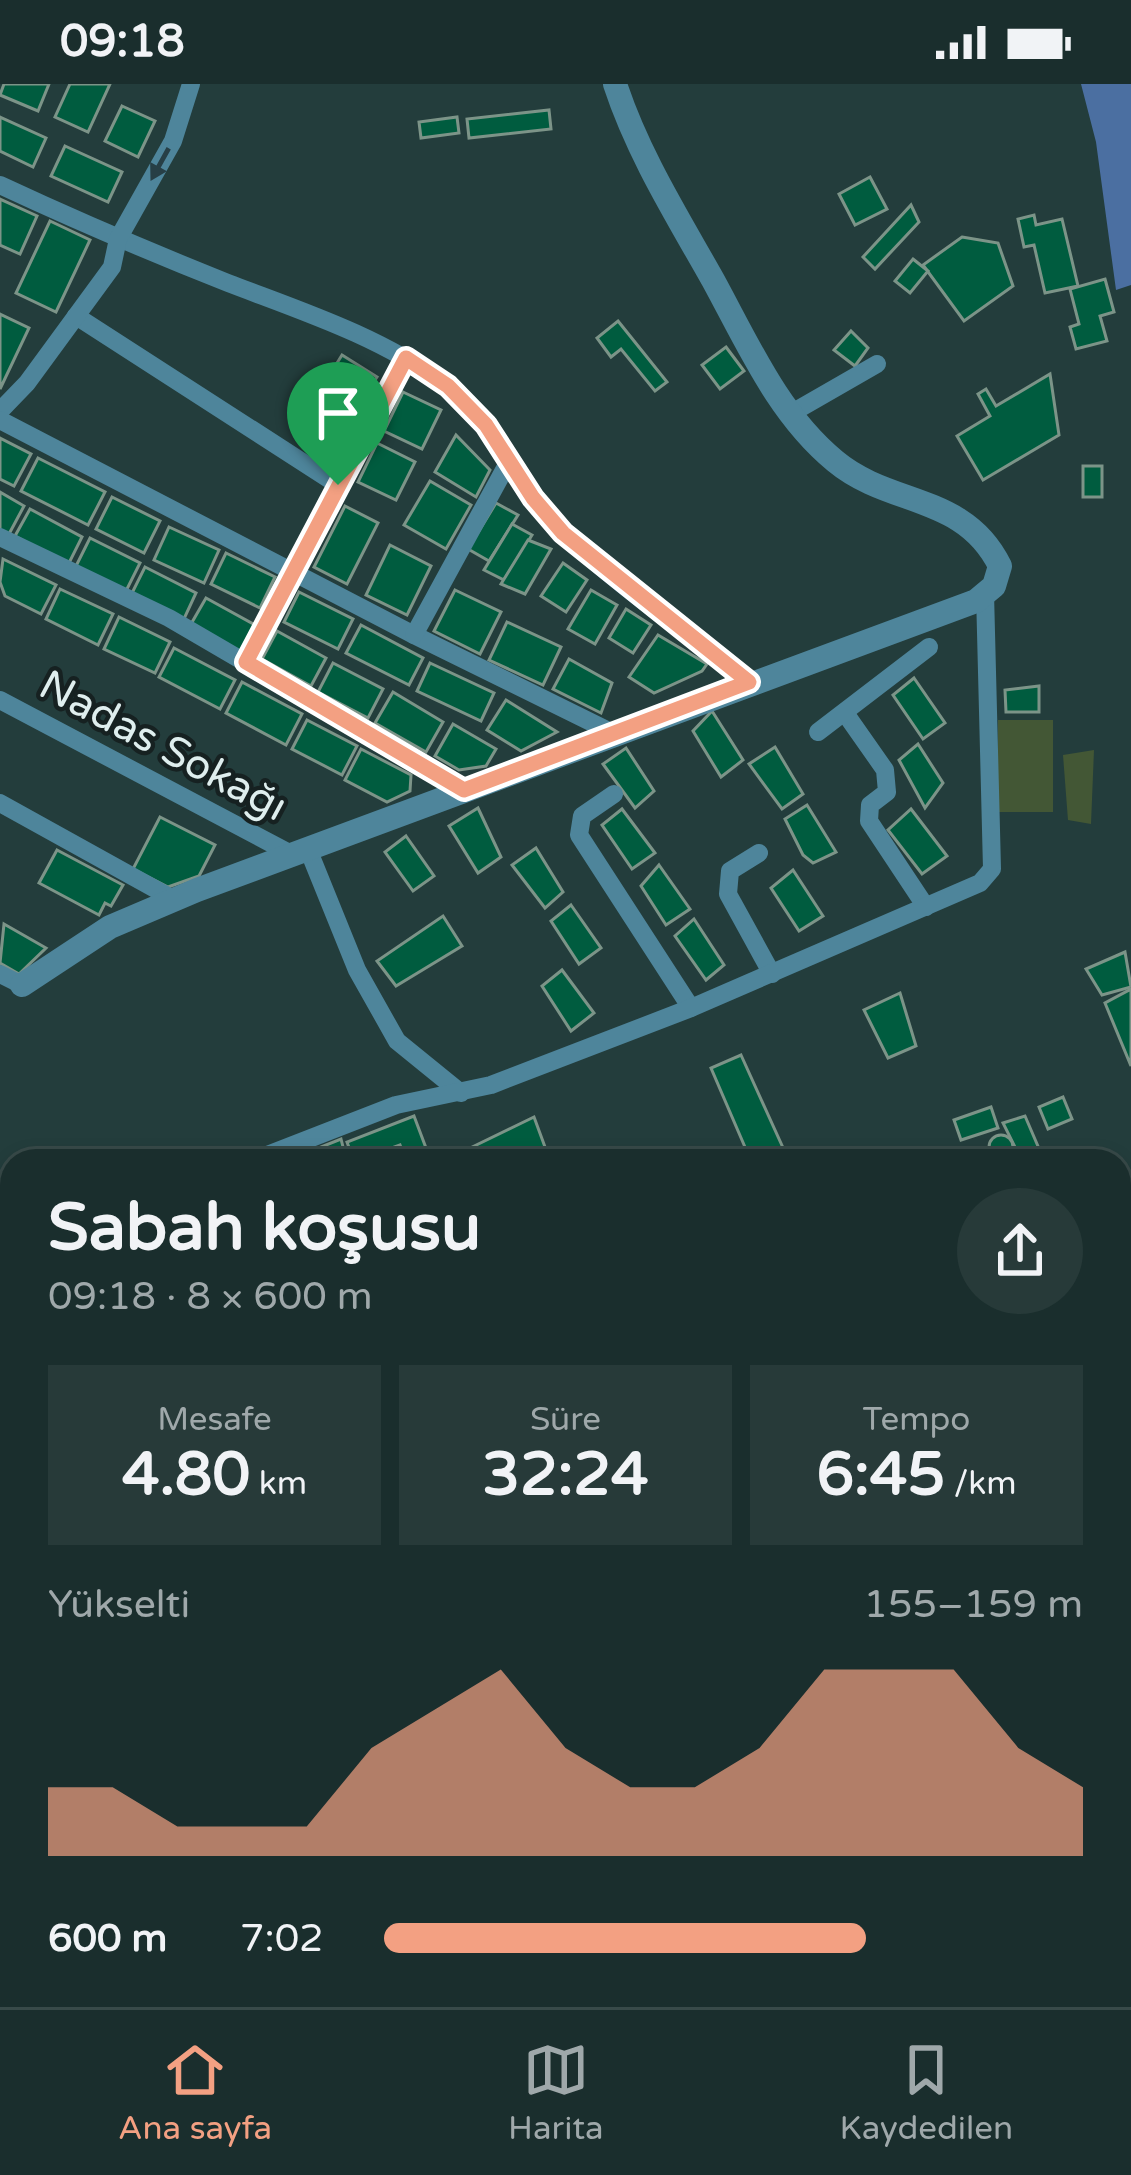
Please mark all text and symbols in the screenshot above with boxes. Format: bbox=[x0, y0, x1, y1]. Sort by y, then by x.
text: 09:18 bbox=[60, 15, 185, 69]
one-way arrow bbox=[151, 147, 172, 181]
pin bbox=[287, 362, 389, 485]
icon: arrive bbox=[305, 380, 371, 446]
street label: Nadas Sokağı bbox=[31, 659, 295, 833]
text: Sabah koşusu bbox=[48, 1188, 481, 1268]
button: share bbox=[957, 1188, 1083, 1314]
text: 09:18 · 8 × 600 m bbox=[48, 1273, 373, 1320]
text: Mesafe bbox=[157, 1400, 272, 1439]
text: Süre bbox=[530, 1400, 601, 1439]
text: Tempo bbox=[863, 1400, 970, 1439]
text: 4.80 bbox=[122, 1439, 250, 1511]
text: 32:24 bbox=[482, 1439, 649, 1511]
text: 6:45 bbox=[816, 1439, 945, 1511]
text: km bbox=[250, 1464, 307, 1503]
text: /km bbox=[945, 1464, 1017, 1503]
text: Yükselti bbox=[48, 1581, 190, 1628]
text: 155–159 m bbox=[863, 1581, 1083, 1628]
text: 600 m bbox=[48, 1915, 167, 1962]
text: 7:02 bbox=[240, 1915, 324, 1962]
tab: Ana sayfa bbox=[118, 2037, 272, 2148]
tab: Harita bbox=[508, 2037, 604, 2148]
tab: Kaydedilen bbox=[840, 2037, 1013, 2148]

